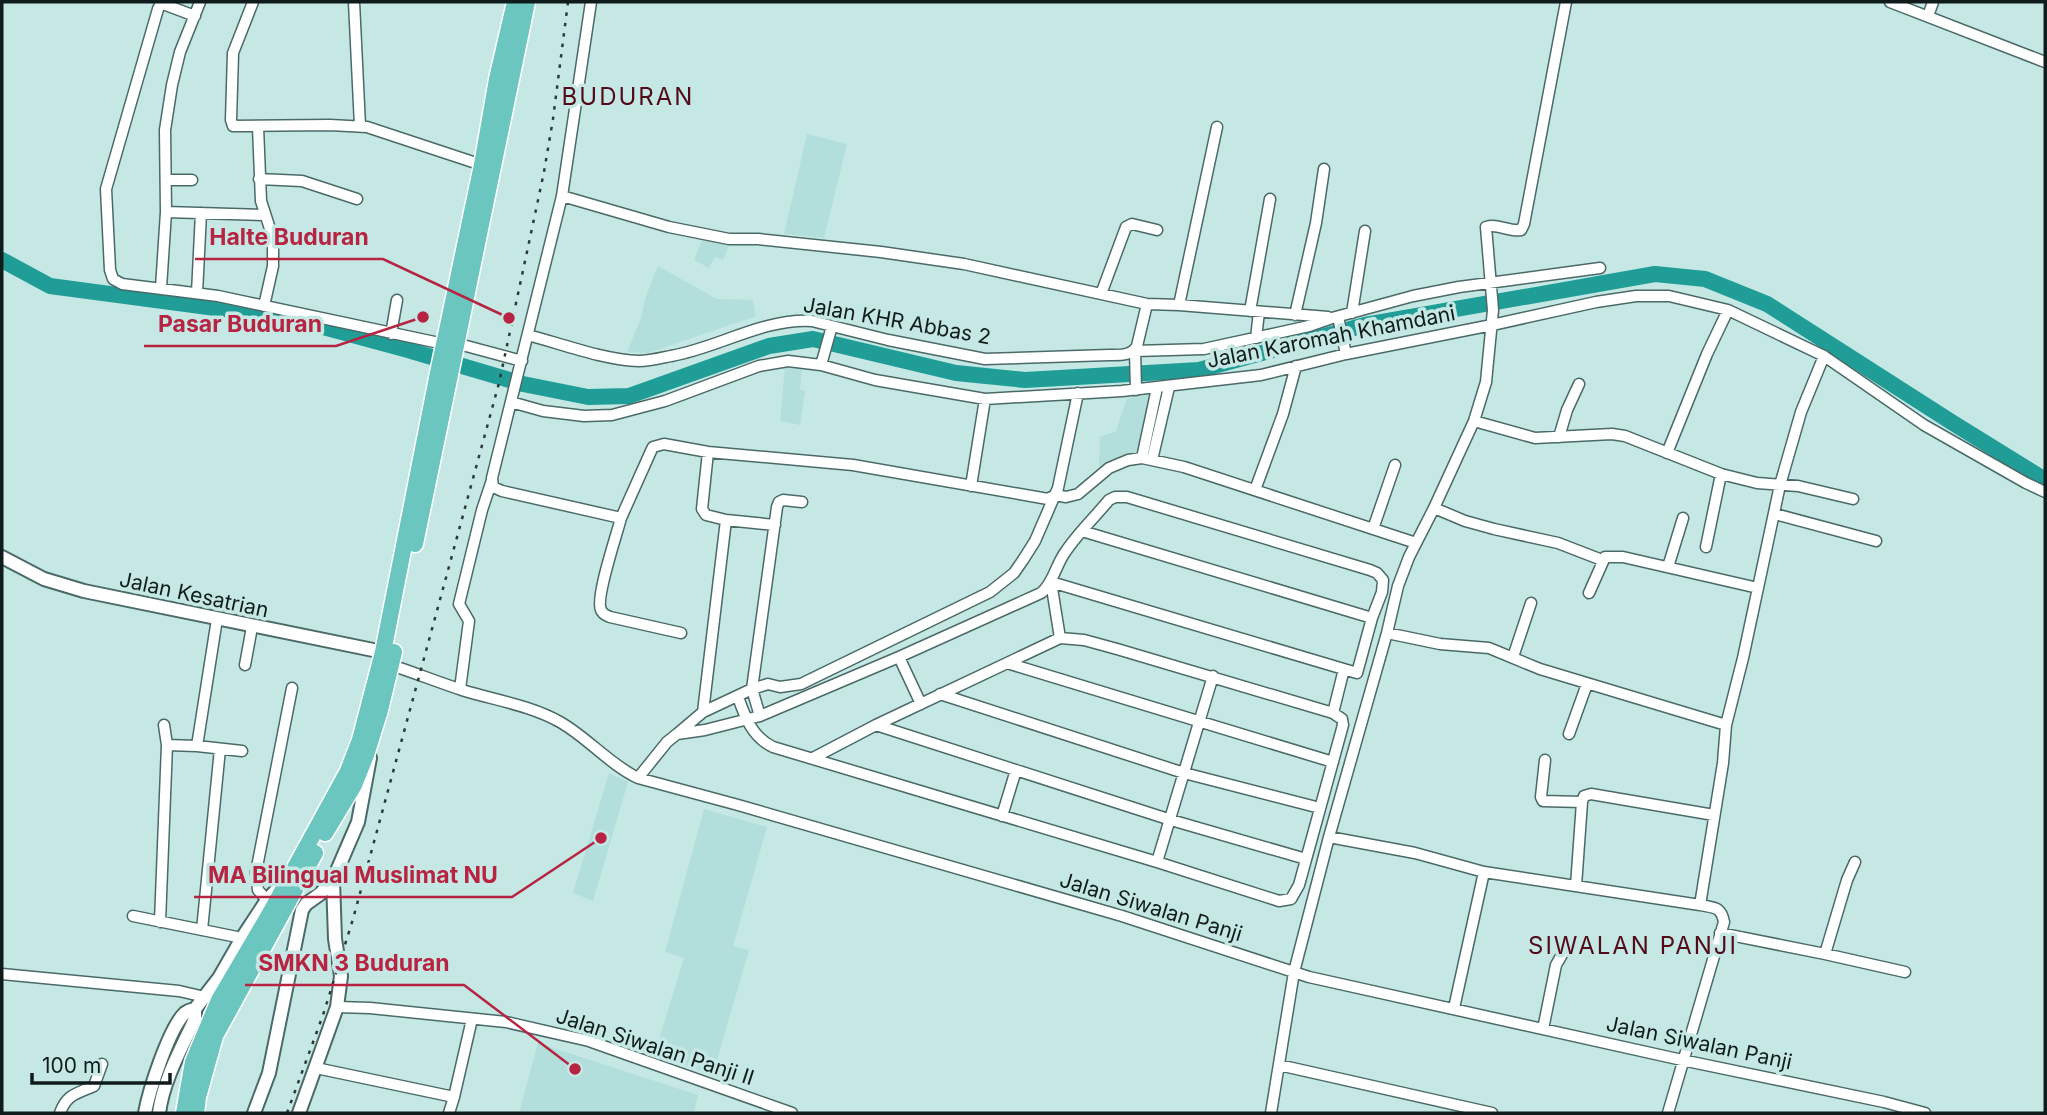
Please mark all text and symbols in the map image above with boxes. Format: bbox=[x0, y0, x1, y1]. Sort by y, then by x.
district label: BUDURAN bbox=[562, 82, 694, 111]
callout: Halte Buduran bbox=[195, 215, 383, 259]
text: Halte Buduran bbox=[209, 223, 369, 251]
street label: Jalan KHR Abbas 2 bbox=[801, 292, 993, 349]
street label: Jalan Karomah Khamdani bbox=[1205, 300, 1457, 373]
callout: Pasar Buduran bbox=[144, 302, 336, 346]
text: Pasar Buduran bbox=[158, 310, 322, 338]
street label: Jalan Kesatrian bbox=[117, 567, 271, 623]
callout: MA Bilingual Muslimat NU bbox=[194, 853, 512, 897]
text: MA Bilingual Muslimat NU bbox=[208, 861, 498, 889]
street label: Jalan Siwalan Panji bbox=[1057, 867, 1245, 946]
district label: SIWALAN PANJI bbox=[1528, 931, 1738, 960]
callout: SMKN 3 Buduran bbox=[245, 941, 464, 985]
text: SMKN 3 Buduran bbox=[258, 949, 450, 977]
street label: Jalan Siwalan Panji II bbox=[553, 1003, 757, 1090]
street label: Jalan Siwalan Panji bbox=[1604, 1011, 1794, 1074]
scale bar bbox=[32, 1042, 170, 1086]
text: 100 m bbox=[42, 1053, 101, 1078]

